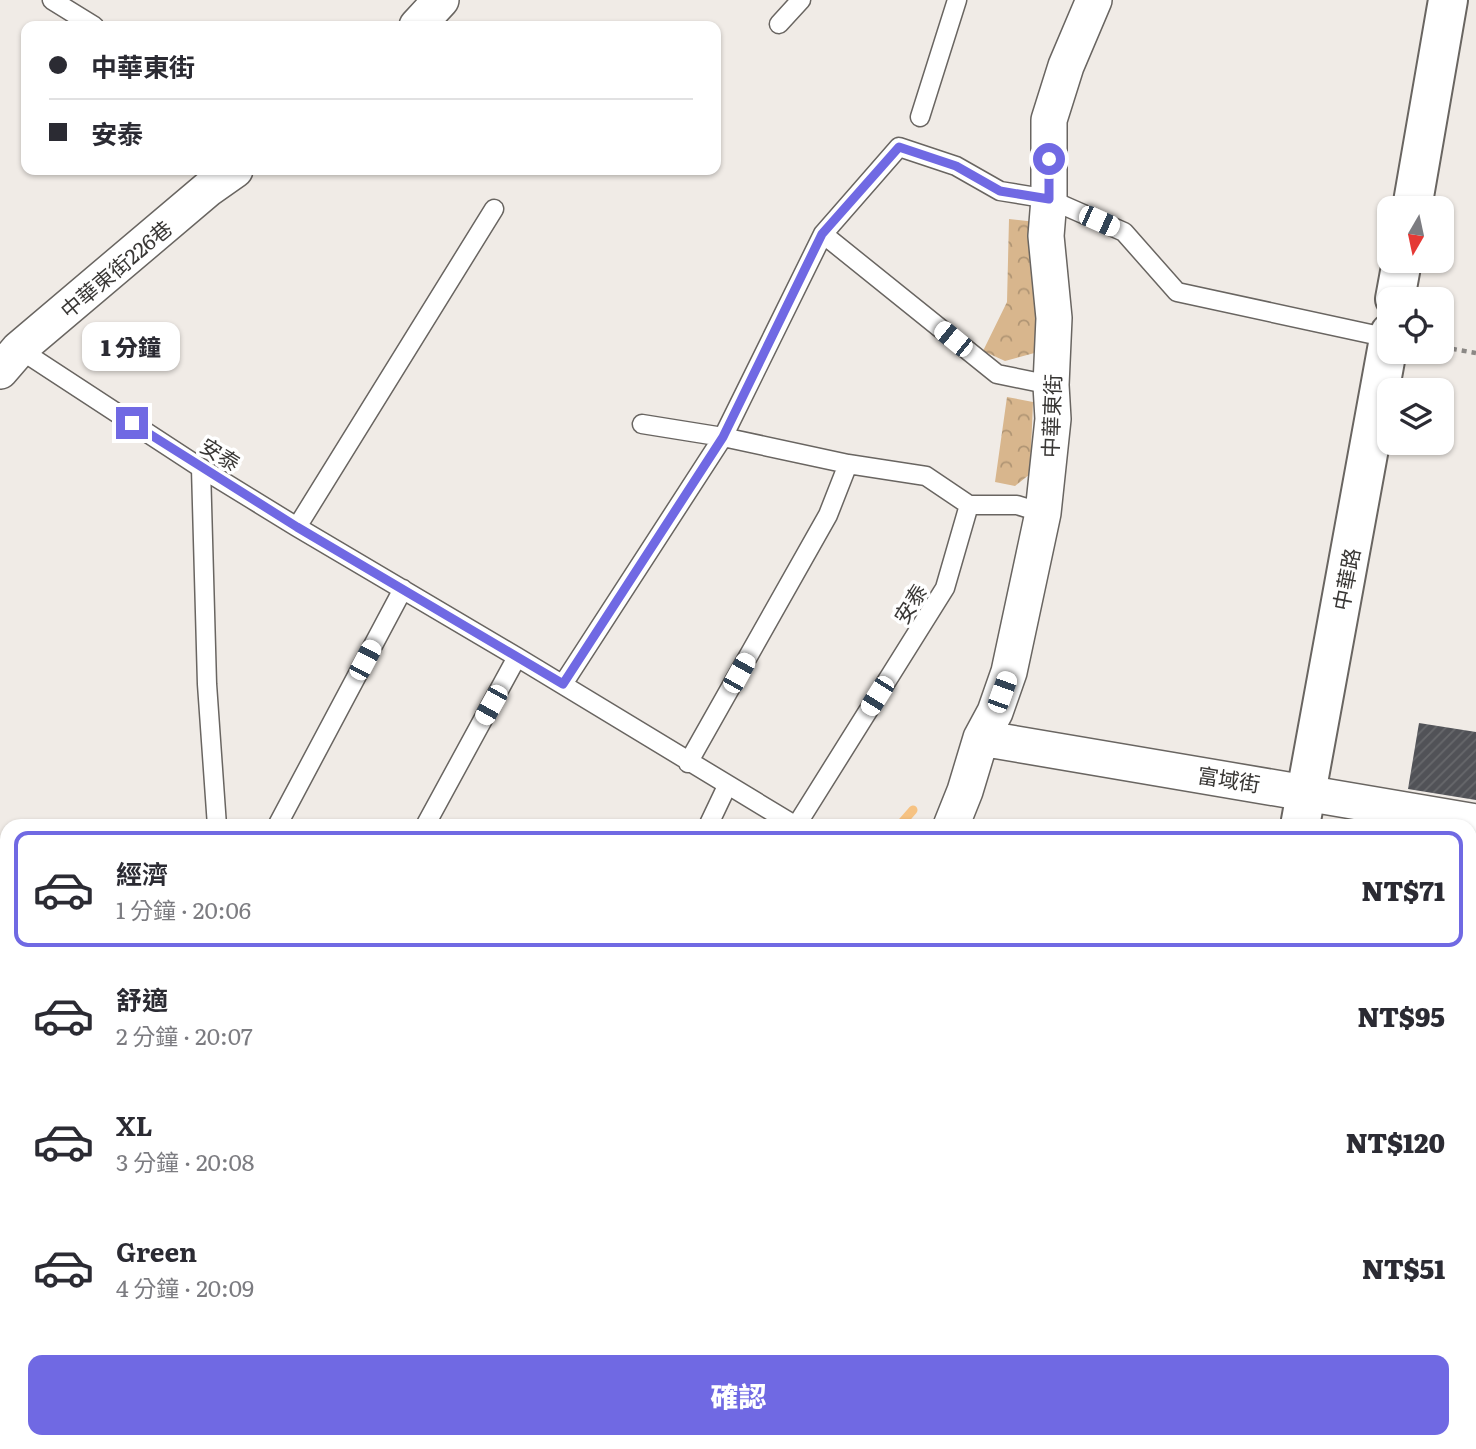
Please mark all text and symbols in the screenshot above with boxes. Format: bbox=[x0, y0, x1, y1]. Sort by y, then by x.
text: 中華東街 bbox=[91, 46, 195, 85]
text: 安泰 bbox=[91, 113, 143, 152]
route start bbox=[1033, 143, 1065, 175]
north arrow bbox=[1377, 196, 1454, 273]
map controls bbox=[1377, 196, 1454, 455]
car bbox=[1076, 203, 1123, 239]
street label: 中華東街226巷 bbox=[52, 212, 178, 324]
button: locate bbox=[1377, 287, 1454, 364]
car bbox=[931, 318, 976, 360]
callout: 1 分鐘 bbox=[83, 322, 181, 370]
text: 1 分鐘 bbox=[101, 329, 161, 363]
street label: 中華東街 bbox=[1033, 373, 1067, 459]
button: layers bbox=[1377, 378, 1454, 455]
route end bbox=[116, 407, 148, 439]
street label: 安泰 bbox=[195, 429, 247, 477]
street label: 中華路 bbox=[1324, 545, 1366, 613]
street label: 安泰 bbox=[885, 577, 933, 629]
car bbox=[346, 637, 385, 683]
car bbox=[720, 650, 759, 696]
car bbox=[985, 669, 1020, 715]
car bbox=[857, 673, 898, 719]
car bbox=[472, 682, 511, 728]
street label: 富域街 bbox=[1195, 758, 1263, 798]
text: 經濟 bbox=[116, 853, 168, 892]
icon: car bbox=[32, 858, 95, 921]
text: NT$71 bbox=[1362, 870, 1445, 909]
text: 1 分鐘 · 20:06 bbox=[116, 892, 251, 926]
text: 舒適 bbox=[116, 979, 168, 1018]
icon: car bbox=[32, 984, 95, 1047]
text: NT$95 bbox=[1357, 996, 1445, 1035]
text: 2 分鐘 · 20:07 bbox=[116, 1018, 253, 1052]
text: XL bbox=[116, 1105, 153, 1144]
icon: car bbox=[32, 1110, 95, 1173]
text: NT$120 bbox=[1346, 1122, 1445, 1161]
text: 3 分鐘 · 20:08 bbox=[116, 1144, 255, 1178]
text: Green bbox=[116, 1231, 197, 1270]
icon: car bbox=[32, 1236, 95, 1299]
text: NT$51 bbox=[1362, 1248, 1445, 1287]
text: 4 分鐘 · 20:09 bbox=[116, 1270, 254, 1304]
button: 確認 bbox=[28, 1355, 1449, 1435]

